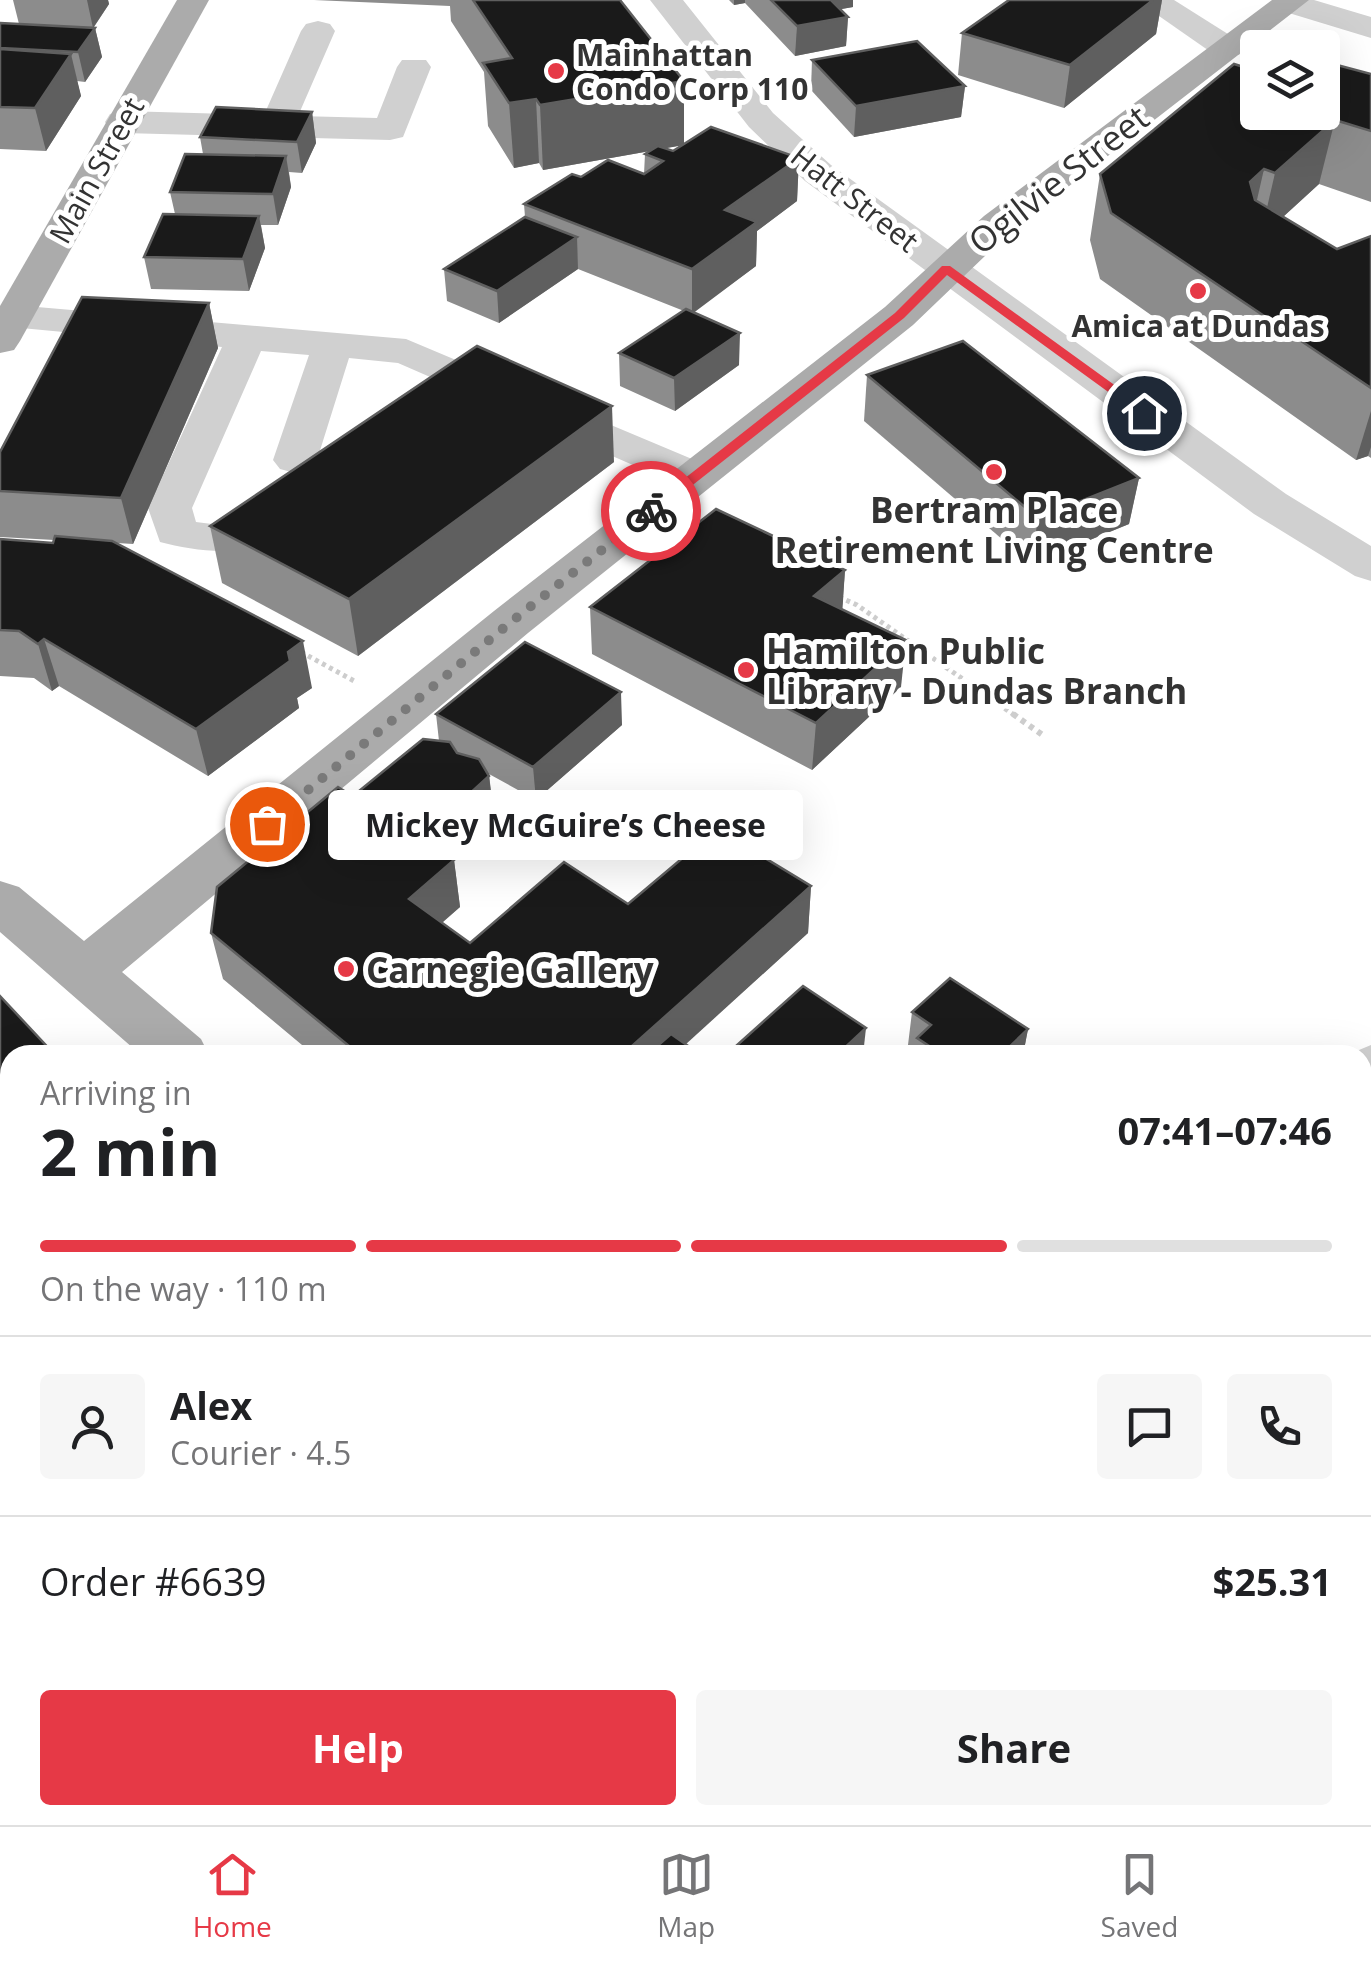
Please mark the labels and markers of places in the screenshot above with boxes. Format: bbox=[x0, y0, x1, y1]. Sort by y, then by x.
place label: Mainhattan Condo Corp 110 bbox=[576, 34, 808, 109]
marker: Mainhattan Condo Corp 110 bbox=[545, 60, 567, 82]
marker: Amica at Dundas bbox=[1187, 280, 1209, 302]
place label: Amica at Dundas bbox=[1071, 305, 1325, 346]
pin bbox=[1102, 371, 1187, 456]
marker: Bertram Place Retirement Living Centre bbox=[983, 461, 1005, 483]
place label: Bertram Place Retirement Living Centre bbox=[774, 486, 1214, 573]
place label: Hamilton Public Library - Dundas Branch bbox=[766, 627, 1187, 714]
marker: Hamilton Public Library - Dundas Branch bbox=[735, 659, 757, 681]
pin bbox=[225, 782, 310, 867]
callout: Mickey McGuire’s Cheese bbox=[327, 789, 802, 859]
place label: Carnegie Gallery bbox=[366, 946, 654, 993]
marker: Carnegie Gallery bbox=[335, 958, 357, 980]

